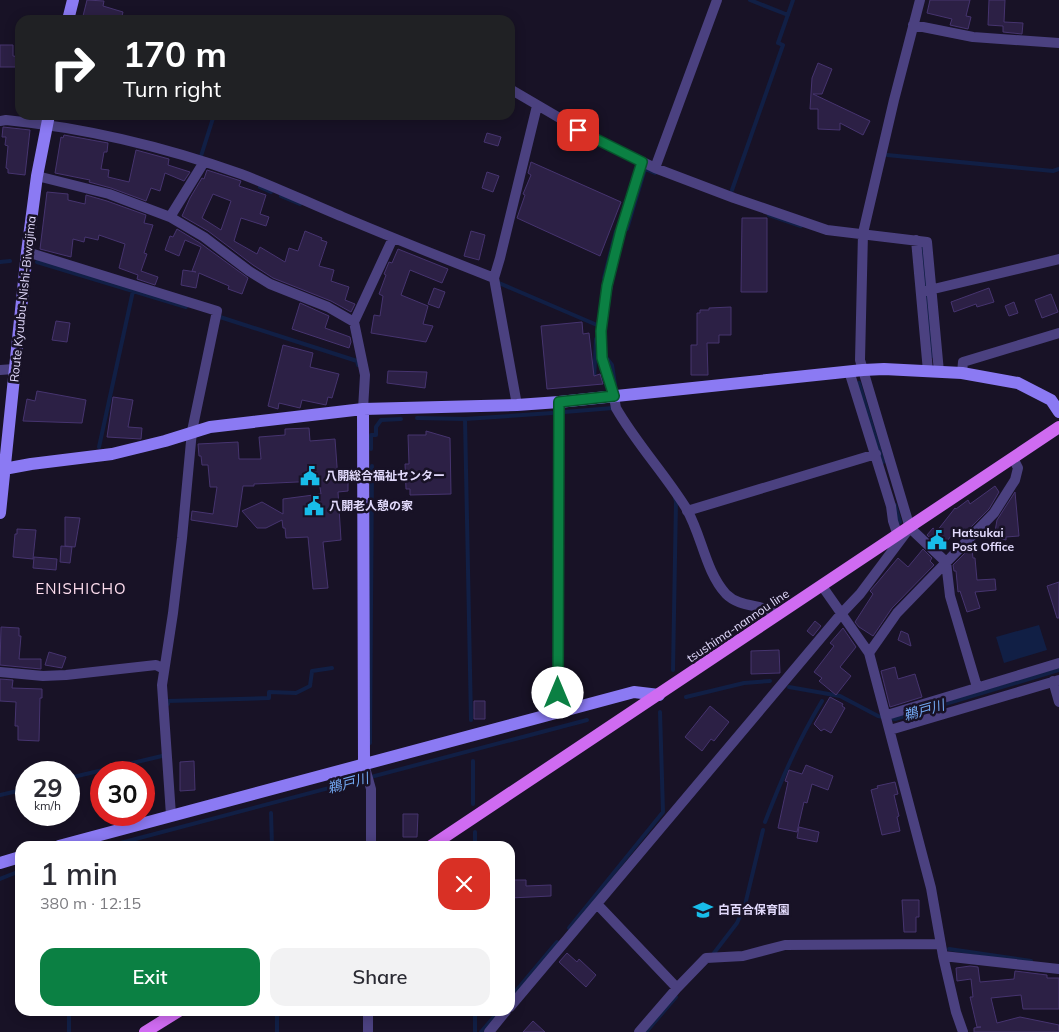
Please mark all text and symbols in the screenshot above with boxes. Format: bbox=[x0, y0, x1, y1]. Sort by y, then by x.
text: 170 m bbox=[123, 32, 227, 76]
icon: right bbox=[40, 35, 105, 100]
text: Turn right bbox=[123, 75, 221, 103]
pin bbox=[557, 109, 599, 151]
icon: arrive bbox=[564, 116, 592, 144]
street label: Route Kyuubu-Nishi-Biwajima bbox=[6, 215, 39, 383]
public building icon: 八開総合福祉センター bbox=[299, 465, 321, 487]
place label: 八開総合福祉センター bbox=[325, 468, 445, 483]
public building icon: 八開老人憩の家 bbox=[303, 495, 325, 517]
place label: 八開老人憩の家 bbox=[329, 498, 413, 513]
place label: Hatsukai Post Office bbox=[952, 525, 1015, 554]
public building icon: Hatsukai Post Office bbox=[926, 529, 948, 551]
district label: ENISHICHO bbox=[36, 579, 126, 598]
street label: tsushima-nannou line bbox=[684, 586, 792, 665]
position arrow bbox=[531, 666, 583, 718]
water label: 鵜戸川 bbox=[901, 695, 949, 724]
speed limit sign: 30 bbox=[90, 761, 155, 826]
water label: 鵜戸川 bbox=[325, 768, 373, 797]
text: 29 bbox=[32, 772, 63, 803]
text: km/h bbox=[34, 798, 61, 813]
text: 1 min bbox=[40, 855, 118, 893]
button: close bbox=[438, 858, 490, 910]
text: 380 m · 12:15 bbox=[40, 893, 141, 913]
school or university icon: 白百合保育園 bbox=[692, 899, 714, 921]
place label: 白百合保育園 bbox=[718, 902, 790, 917]
button: Exit bbox=[40, 948, 260, 1006]
button: Share bbox=[270, 948, 490, 1006]

